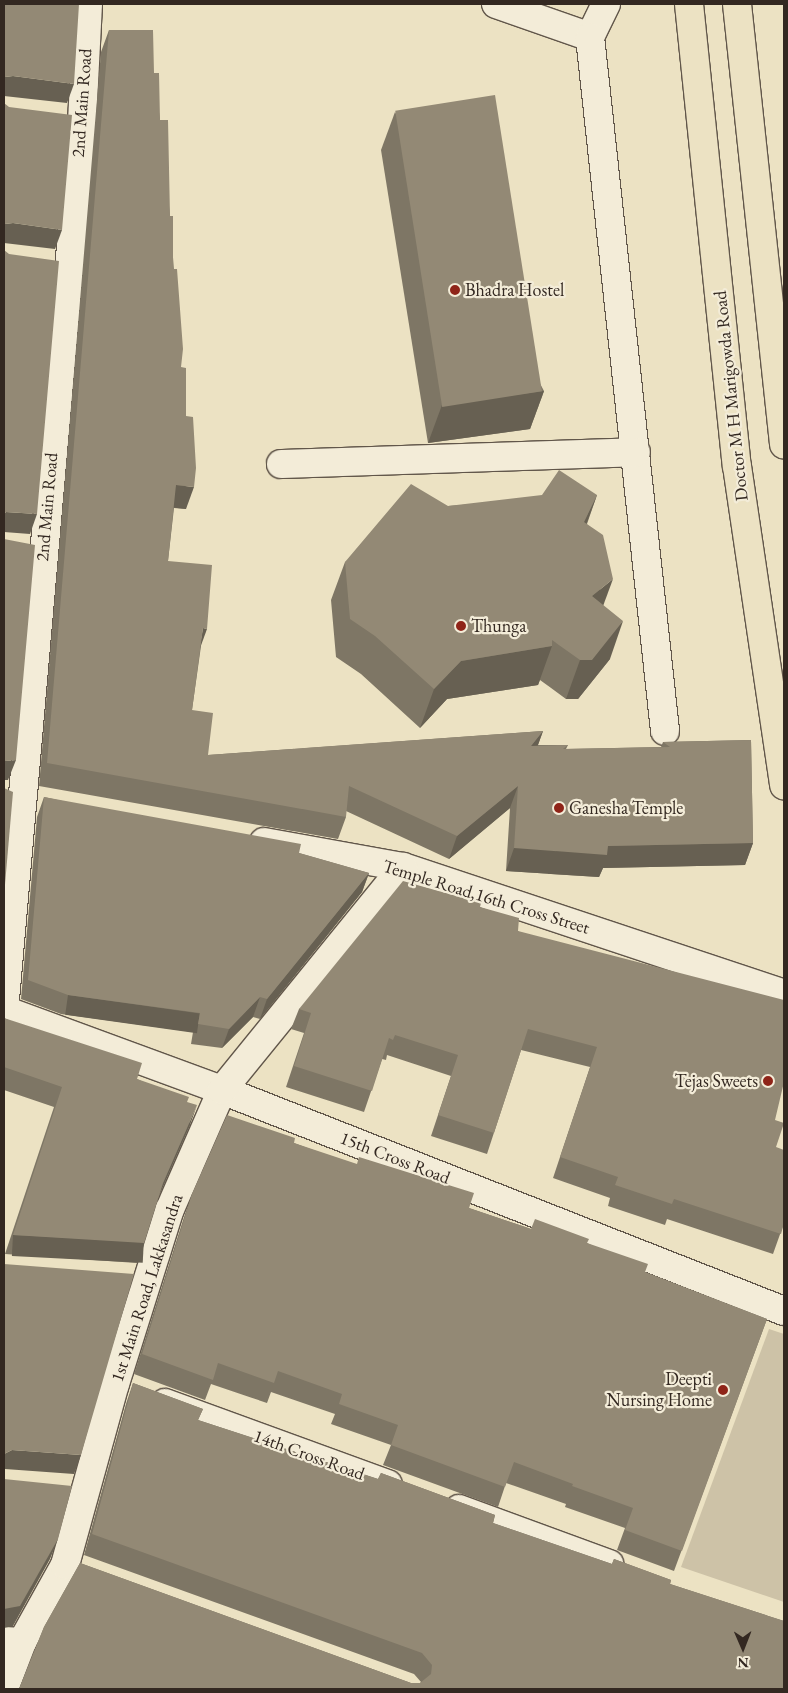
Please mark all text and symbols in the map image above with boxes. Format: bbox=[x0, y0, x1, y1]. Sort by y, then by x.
street label: 2nd Main Road bbox=[67, 48, 97, 158]
place label: Bhadra Hostel bbox=[465, 279, 564, 301]
marker: Bhadra Hostel bbox=[449, 284, 461, 296]
street label: Doctor M H Marigowda Road bbox=[709, 290, 753, 502]
street label: 2nd Main Road bbox=[31, 452, 63, 562]
place label: Thunga bbox=[471, 615, 526, 637]
marker: Thunga bbox=[455, 620, 467, 632]
place label: Ganesha Temple bbox=[569, 797, 683, 819]
marker: Ganesha Temple bbox=[553, 802, 565, 814]
street label: Temple Road,16th Cross Street bbox=[380, 855, 592, 939]
place label: Tejas Sweets bbox=[675, 1070, 758, 1092]
marker: Tejas Sweets bbox=[762, 1075, 774, 1087]
street label: 15th Cross Road bbox=[337, 1127, 453, 1189]
street label: 1st Main Road, Lakkasandra bbox=[106, 1191, 188, 1385]
place label: Deepti Nursing Home bbox=[607, 1369, 712, 1412]
marker: Deepti Nursing Home bbox=[716, 1383, 730, 1397]
street label: 14th Cross Road bbox=[251, 1425, 367, 1485]
north arrow bbox=[718, 1623, 768, 1673]
text: N bbox=[737, 1654, 749, 1672]

